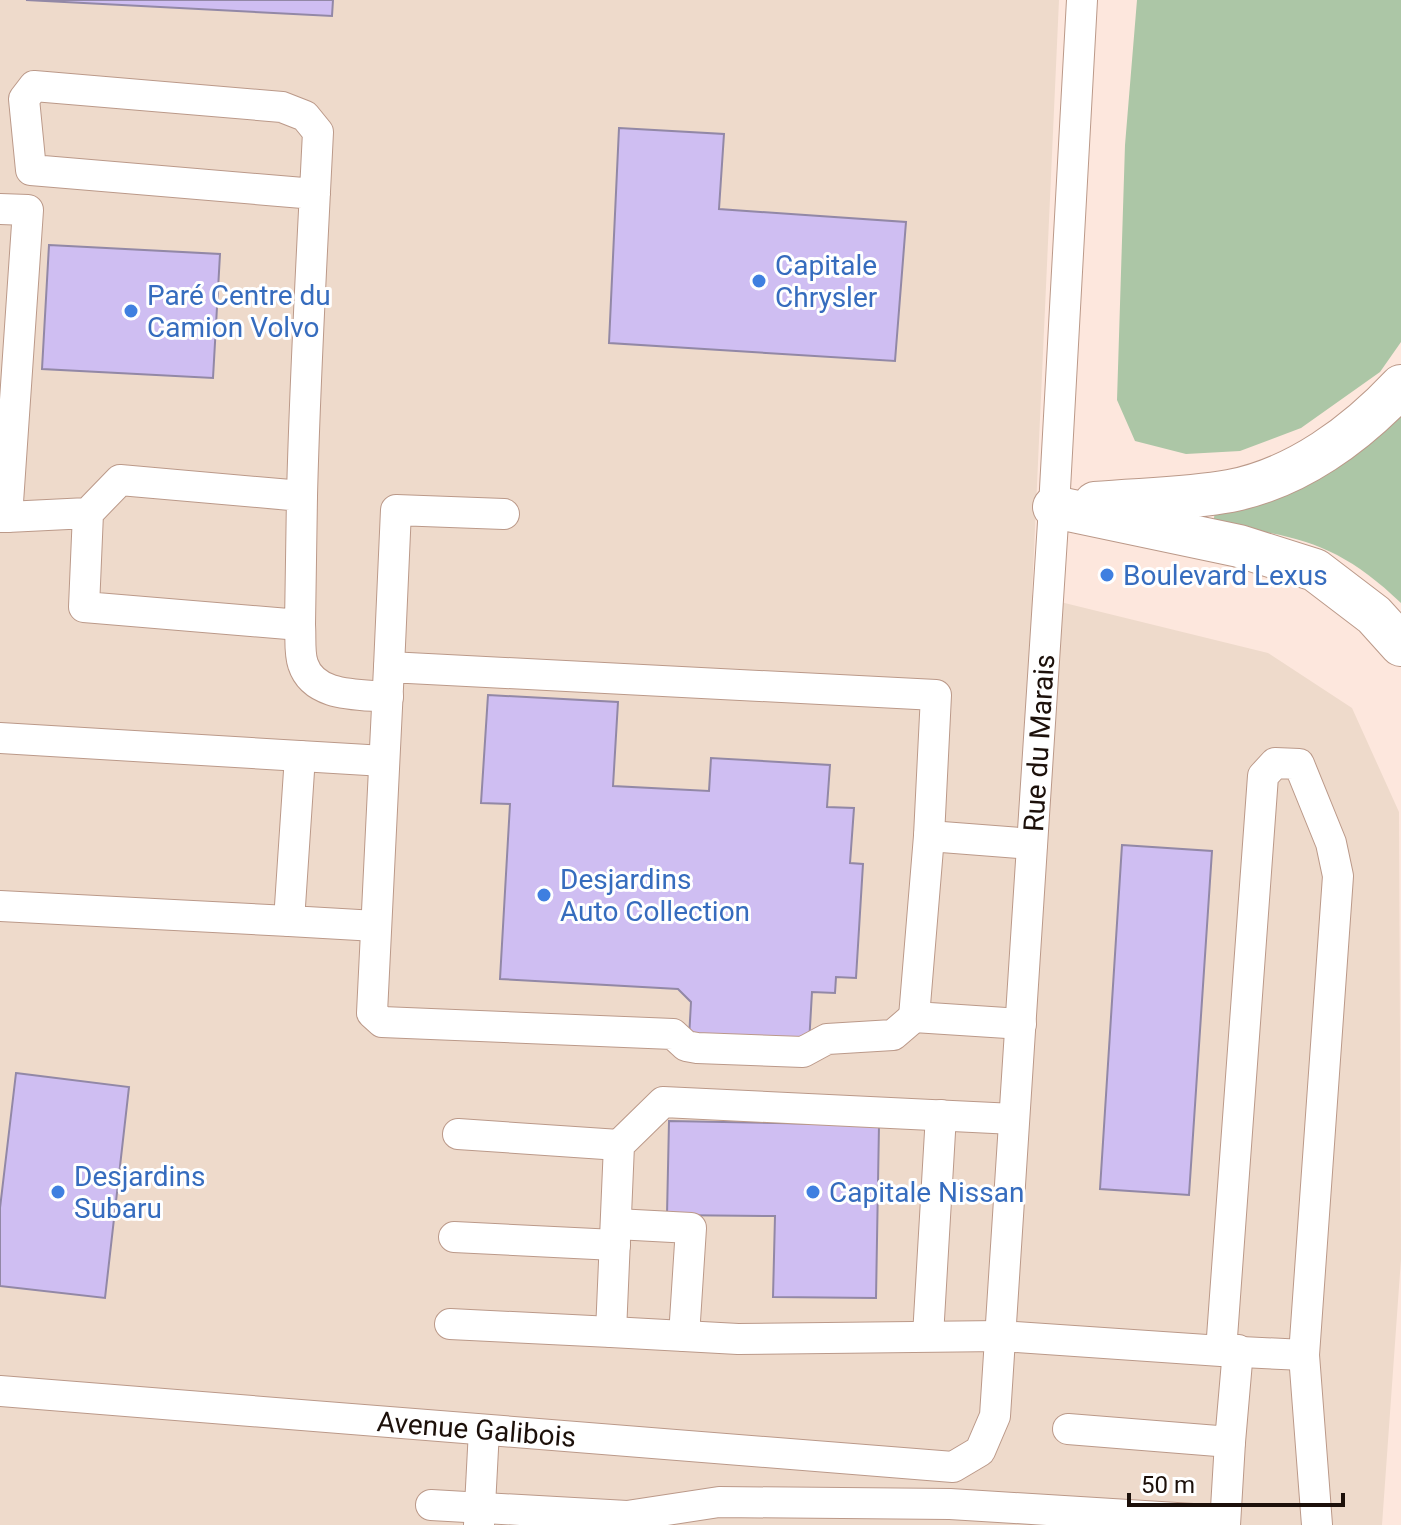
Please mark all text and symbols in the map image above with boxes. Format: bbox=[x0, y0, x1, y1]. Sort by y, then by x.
place label: Capitale Chrysler bbox=[775, 249, 878, 314]
marker: Capitale Chrysler bbox=[750, 272, 768, 290]
place label: Paré Centre du Camion Volvo bbox=[147, 279, 331, 344]
marker: Paré Centre du Camion Volvo bbox=[122, 302, 140, 320]
place label: Boulevard Lexus bbox=[1123, 559, 1328, 592]
marker: Boulevard Lexus bbox=[1098, 566, 1116, 584]
street label: Rue du Marais bbox=[1017, 653, 1061, 833]
place label: Desjardins Auto Collection bbox=[560, 863, 750, 928]
marker: Desjardins Auto Collection bbox=[535, 886, 553, 904]
place label: Desjardins Subaru bbox=[74, 1160, 205, 1225]
place label: Capitale Nissan bbox=[829, 1176, 1024, 1209]
marker: Desjardins Subaru bbox=[49, 1183, 67, 1201]
marker: Capitale Nissan bbox=[804, 1183, 822, 1201]
street label: Avenue Galibois bbox=[376, 1405, 577, 1454]
scale bar bbox=[1129, 1457, 1343, 1507]
text: 50 m bbox=[1141, 1471, 1195, 1499]

